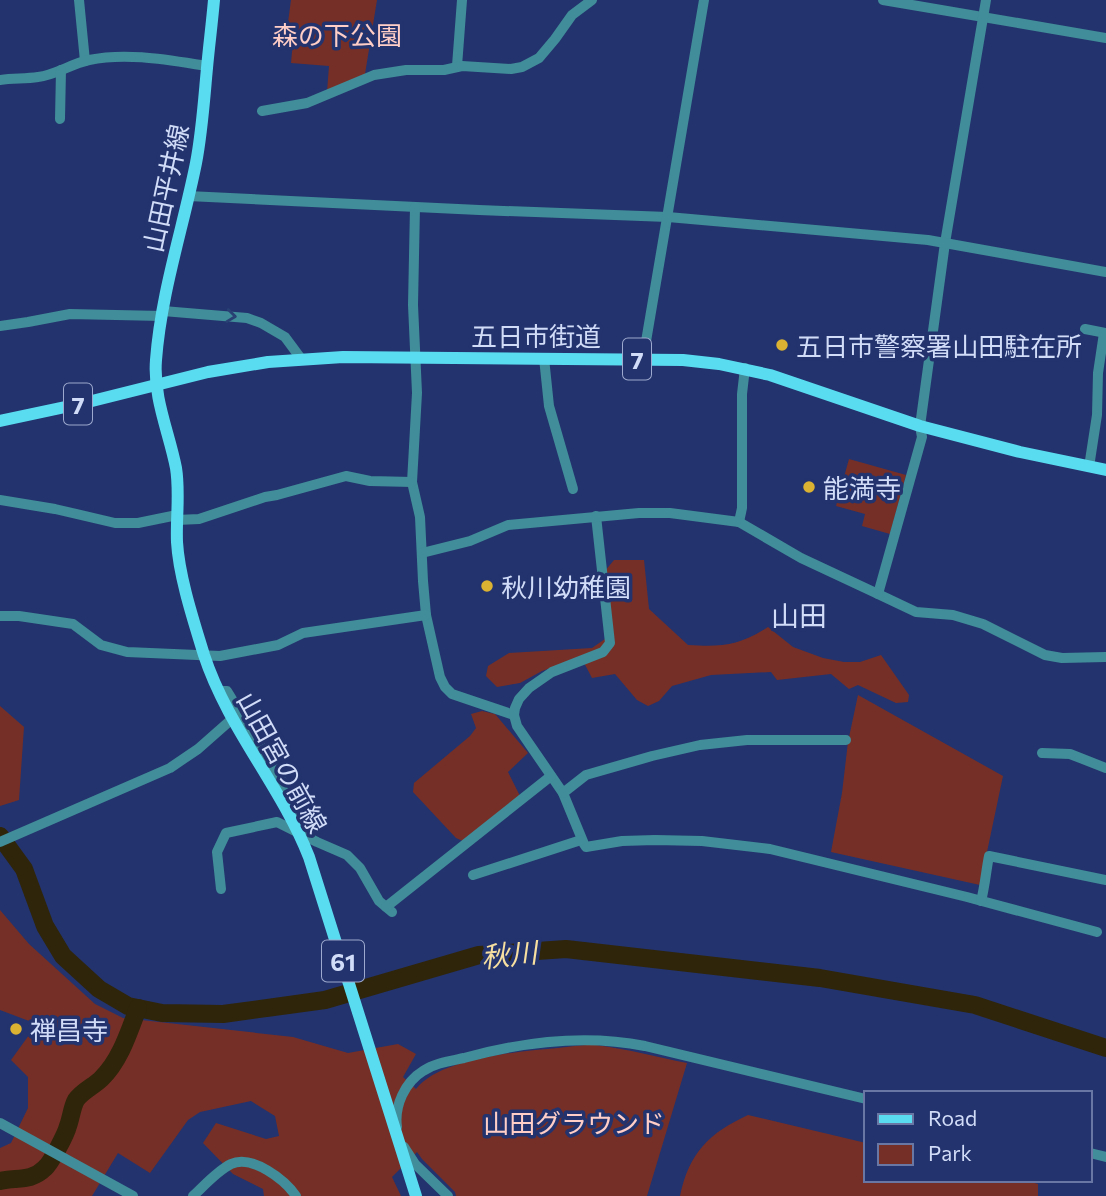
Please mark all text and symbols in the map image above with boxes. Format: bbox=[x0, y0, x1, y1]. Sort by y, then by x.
park label: 森の下公園 bbox=[272, 19, 402, 50]
street label: 山田平井線 bbox=[136, 121, 194, 255]
one-way arrow bbox=[225, 309, 237, 324]
street label: 五日市街道 bbox=[471, 320, 601, 351]
place label: 五日市警察署山田駐在所 bbox=[796, 330, 1082, 361]
marker: 五日市警察署山田駐在所 bbox=[774, 337, 790, 353]
road number: 7 bbox=[623, 338, 651, 380]
road number: 7 bbox=[64, 384, 92, 424]
place label: 能満寺 bbox=[823, 472, 901, 503]
marker: 能満寺 bbox=[801, 479, 817, 495]
place label: 秋川幼稚園 bbox=[501, 571, 631, 602]
marker: 秋川幼稚園 bbox=[479, 578, 495, 594]
district label: 山田 bbox=[771, 598, 827, 632]
street label: 山田宮の前線 bbox=[232, 686, 334, 838]
water label: 秋川 bbox=[479, 934, 542, 974]
road number: 61 bbox=[322, 940, 364, 981]
place label: 禅昌寺 bbox=[30, 1014, 108, 1045]
marker: 禅昌寺 bbox=[8, 1021, 24, 1037]
legend bbox=[864, 1091, 1092, 1182]
text: Road bbox=[928, 1105, 977, 1130]
park label: 山田グラウンド bbox=[483, 1107, 665, 1138]
text: Park bbox=[928, 1140, 972, 1165]

